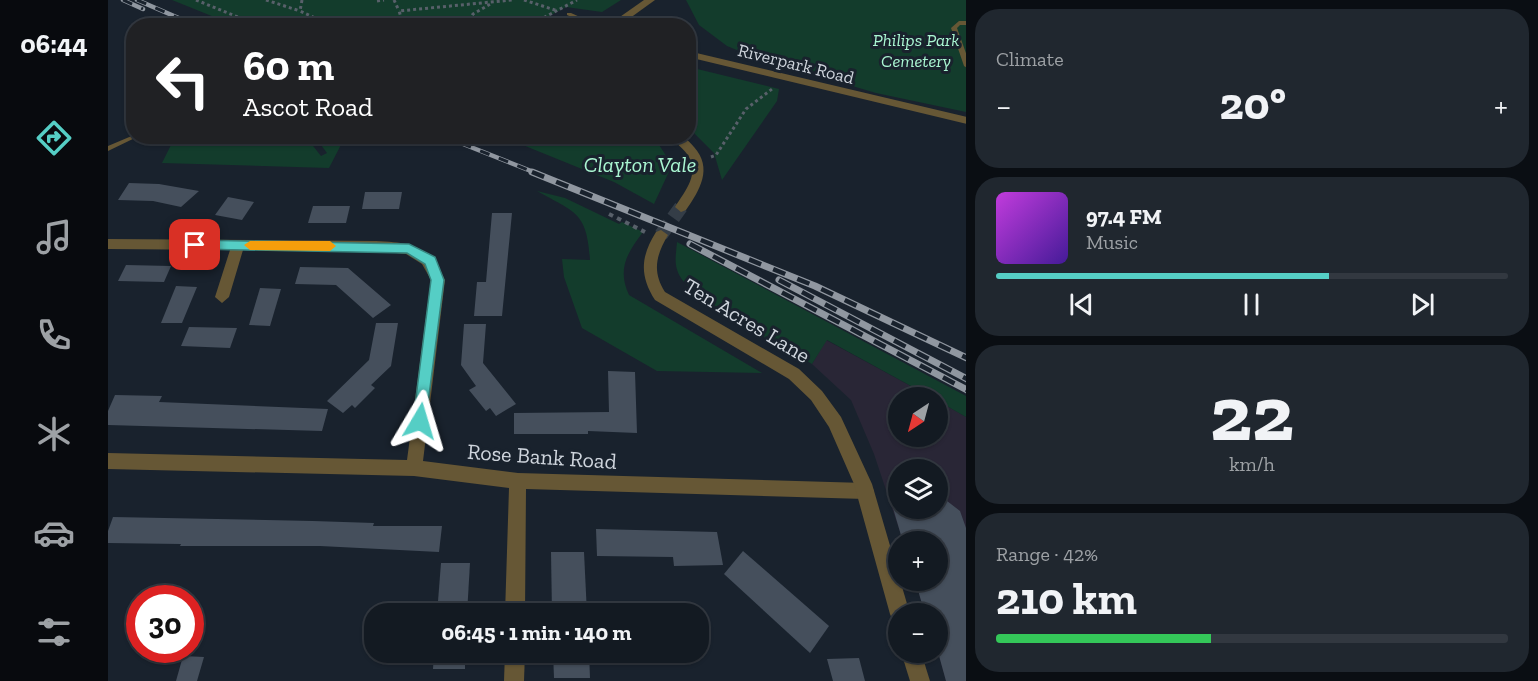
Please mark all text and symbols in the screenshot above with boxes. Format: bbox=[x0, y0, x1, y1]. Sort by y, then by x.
text: 06:44 bbox=[20, 28, 88, 60]
park label: Philips Park Cemetery bbox=[873, 29, 959, 72]
street label: Riverpark Road bbox=[736, 39, 856, 89]
text: 60 m bbox=[243, 40, 334, 91]
icon: left bbox=[144, 42, 222, 120]
text: Climate bbox=[996, 47, 1064, 71]
text: 20° bbox=[1220, 77, 1286, 131]
text: − bbox=[996, 86, 1011, 125]
text: + bbox=[1494, 86, 1508, 125]
text: Ascot Road bbox=[243, 91, 373, 123]
icon: directions bbox=[33, 117, 75, 159]
park label: Clayton Vale bbox=[584, 151, 696, 178]
text: 97.4 FM bbox=[1086, 203, 1162, 230]
icon: music bbox=[33, 216, 75, 258]
pin bbox=[169, 219, 220, 270]
icon: arrive bbox=[178, 228, 211, 261]
text: Music bbox=[1086, 230, 1138, 254]
street label: Ten Acres Lane bbox=[678, 272, 815, 369]
icon: previous bbox=[1065, 288, 1098, 321]
icon: pause bbox=[1235, 288, 1268, 321]
icon: next bbox=[1406, 288, 1439, 321]
icon: phone bbox=[33, 314, 75, 356]
text: 22 bbox=[1210, 366, 1294, 460]
north arrow bbox=[888, 387, 948, 447]
map controls bbox=[888, 387, 948, 663]
position arrow bbox=[388, 389, 452, 453]
icon: climate bbox=[33, 413, 75, 455]
street label: Rose Bank Road bbox=[466, 438, 618, 475]
text: km/h bbox=[1229, 452, 1275, 476]
button: layers bbox=[888, 459, 948, 519]
icon: car bbox=[33, 512, 75, 554]
button: + bbox=[888, 531, 948, 591]
text: Range · 42% bbox=[996, 542, 1098, 566]
text: 210 km bbox=[996, 572, 1137, 626]
speed limit sign: 30 bbox=[126, 585, 204, 663]
button: − bbox=[888, 603, 948, 663]
icon: filters bbox=[33, 611, 75, 653]
text: 06:45 · 1 min · 140 m bbox=[442, 619, 631, 646]

